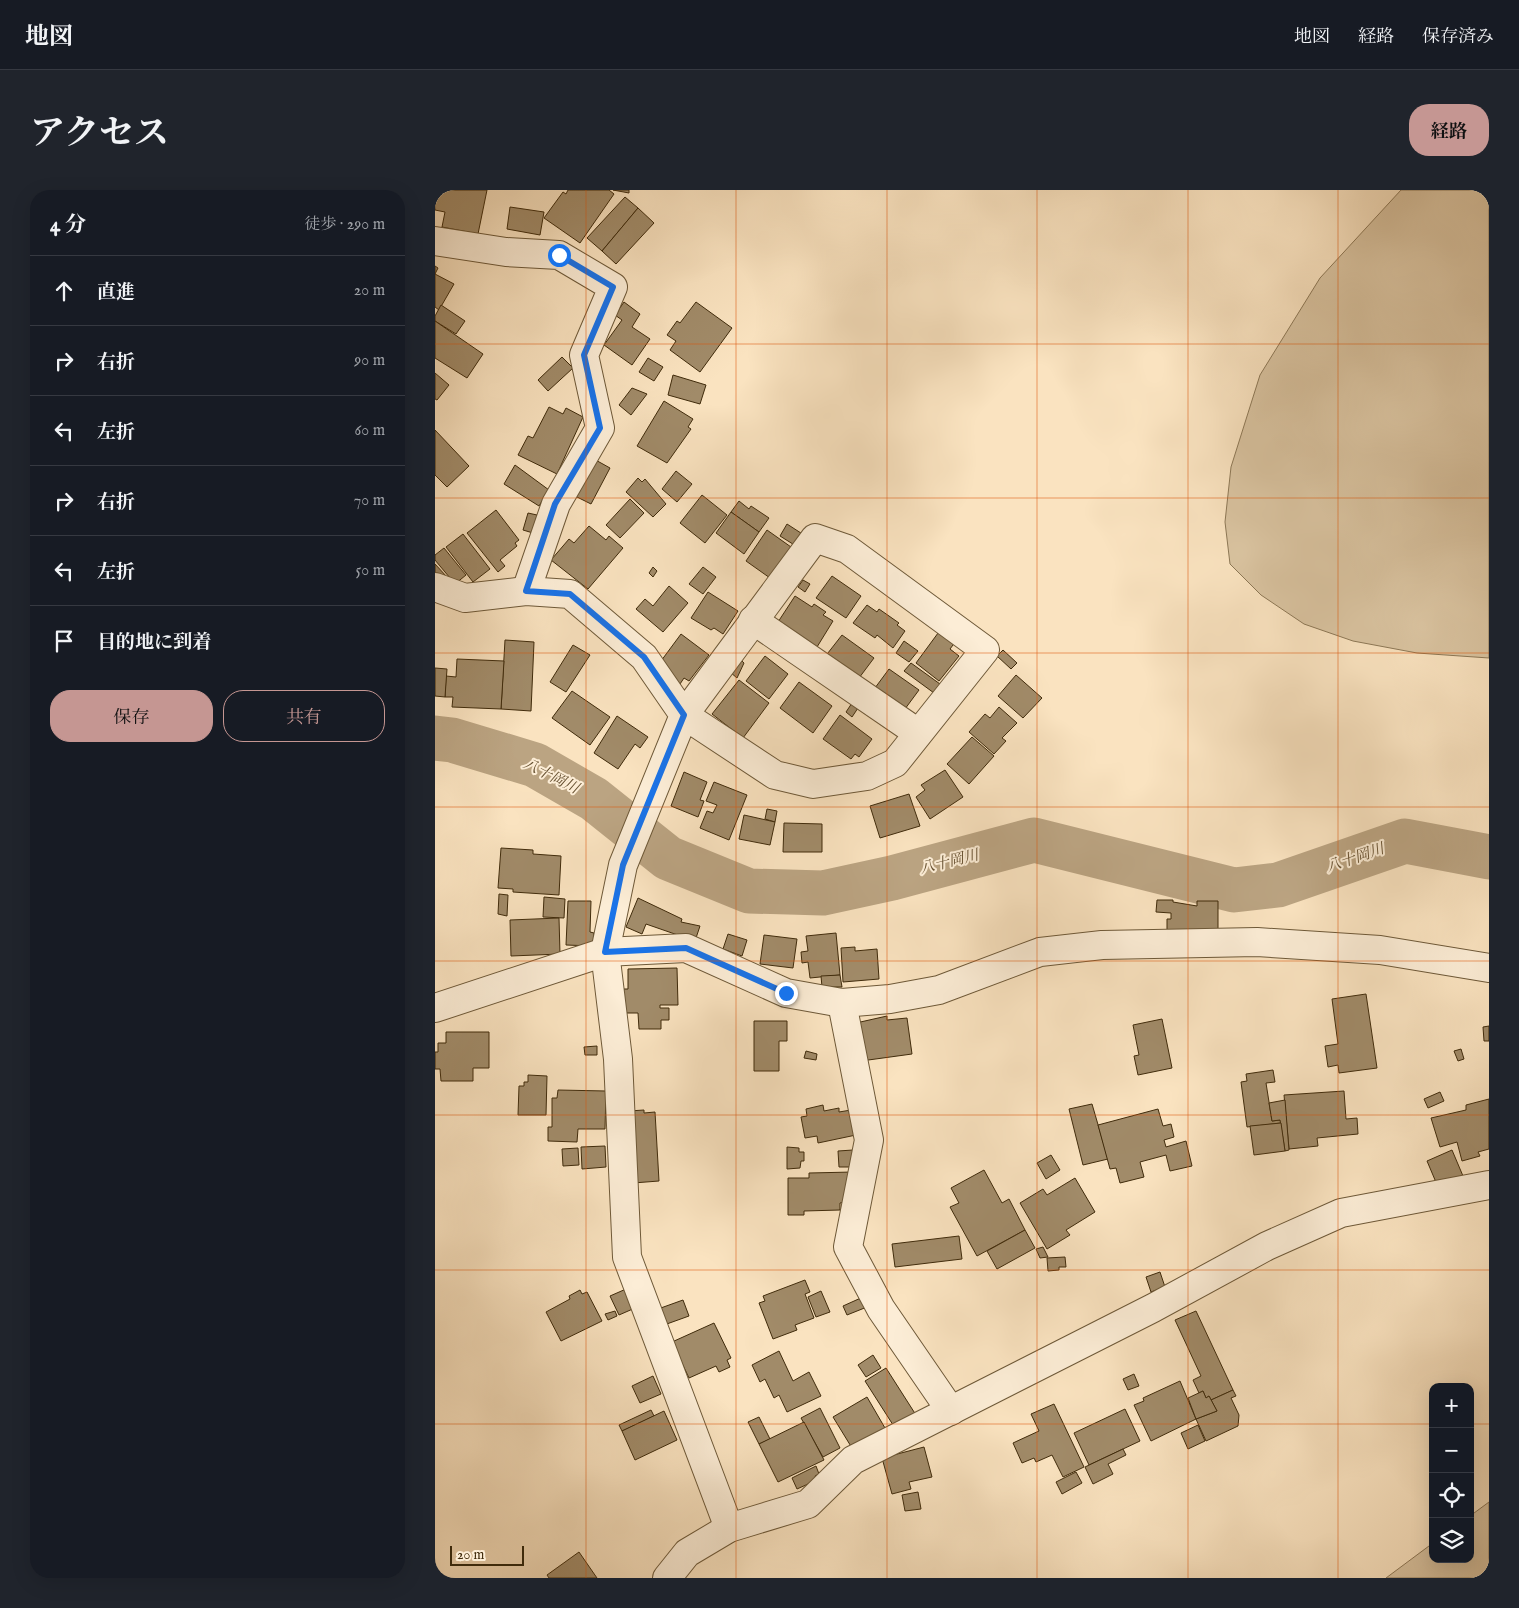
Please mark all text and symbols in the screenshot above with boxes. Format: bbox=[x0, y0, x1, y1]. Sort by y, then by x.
text: 地図 bbox=[25, 22, 73, 53]
text: 地図 bbox=[1294, 26, 1330, 49]
text: 経路 bbox=[1358, 26, 1394, 49]
text: 保存済み bbox=[1422, 26, 1494, 49]
button: 経路 bbox=[1409, 104, 1489, 156]
text: アクセス bbox=[30, 112, 169, 157]
text: 4 分 bbox=[50, 212, 86, 239]
text: 徒歩 · 290 m bbox=[304, 215, 385, 235]
route start bbox=[548, 244, 571, 267]
icon: ahead bbox=[50, 277, 78, 305]
text: 直進 bbox=[97, 281, 135, 305]
text: 20 m bbox=[354, 281, 385, 301]
icon: right bbox=[50, 347, 78, 375]
text: 右折 bbox=[97, 351, 135, 375]
text: 90 m bbox=[354, 351, 385, 371]
icon: left bbox=[50, 417, 78, 445]
text: 左折 bbox=[97, 421, 135, 445]
text: 60 m bbox=[355, 421, 385, 441]
icon: right bbox=[50, 487, 78, 515]
text: 右折 bbox=[97, 491, 135, 515]
text: 70 m bbox=[354, 491, 385, 511]
icon: left bbox=[50, 557, 78, 585]
text: 左折 bbox=[97, 561, 135, 585]
text: 50 m bbox=[356, 561, 385, 581]
icon: arrive bbox=[50, 627, 78, 655]
text: 目的地に到着 bbox=[97, 631, 211, 655]
button: 保存 bbox=[50, 690, 213, 742]
button: 共有 bbox=[223, 690, 385, 742]
water label: 八十岡川 bbox=[520, 754, 584, 799]
water label: 八十岡川 bbox=[1324, 839, 1388, 877]
water label: 八十岡川 bbox=[918, 845, 982, 878]
route end bbox=[775, 982, 798, 1005]
map controls bbox=[1429, 1383, 1474, 1563]
button: + bbox=[1429, 1383, 1474, 1428]
button: − bbox=[1429, 1428, 1474, 1473]
button: locate bbox=[1429, 1473, 1474, 1518]
button: layers bbox=[1429, 1518, 1474, 1563]
scale bar bbox=[450, 1543, 524, 1566]
text: 20 m bbox=[457, 1546, 484, 1564]

